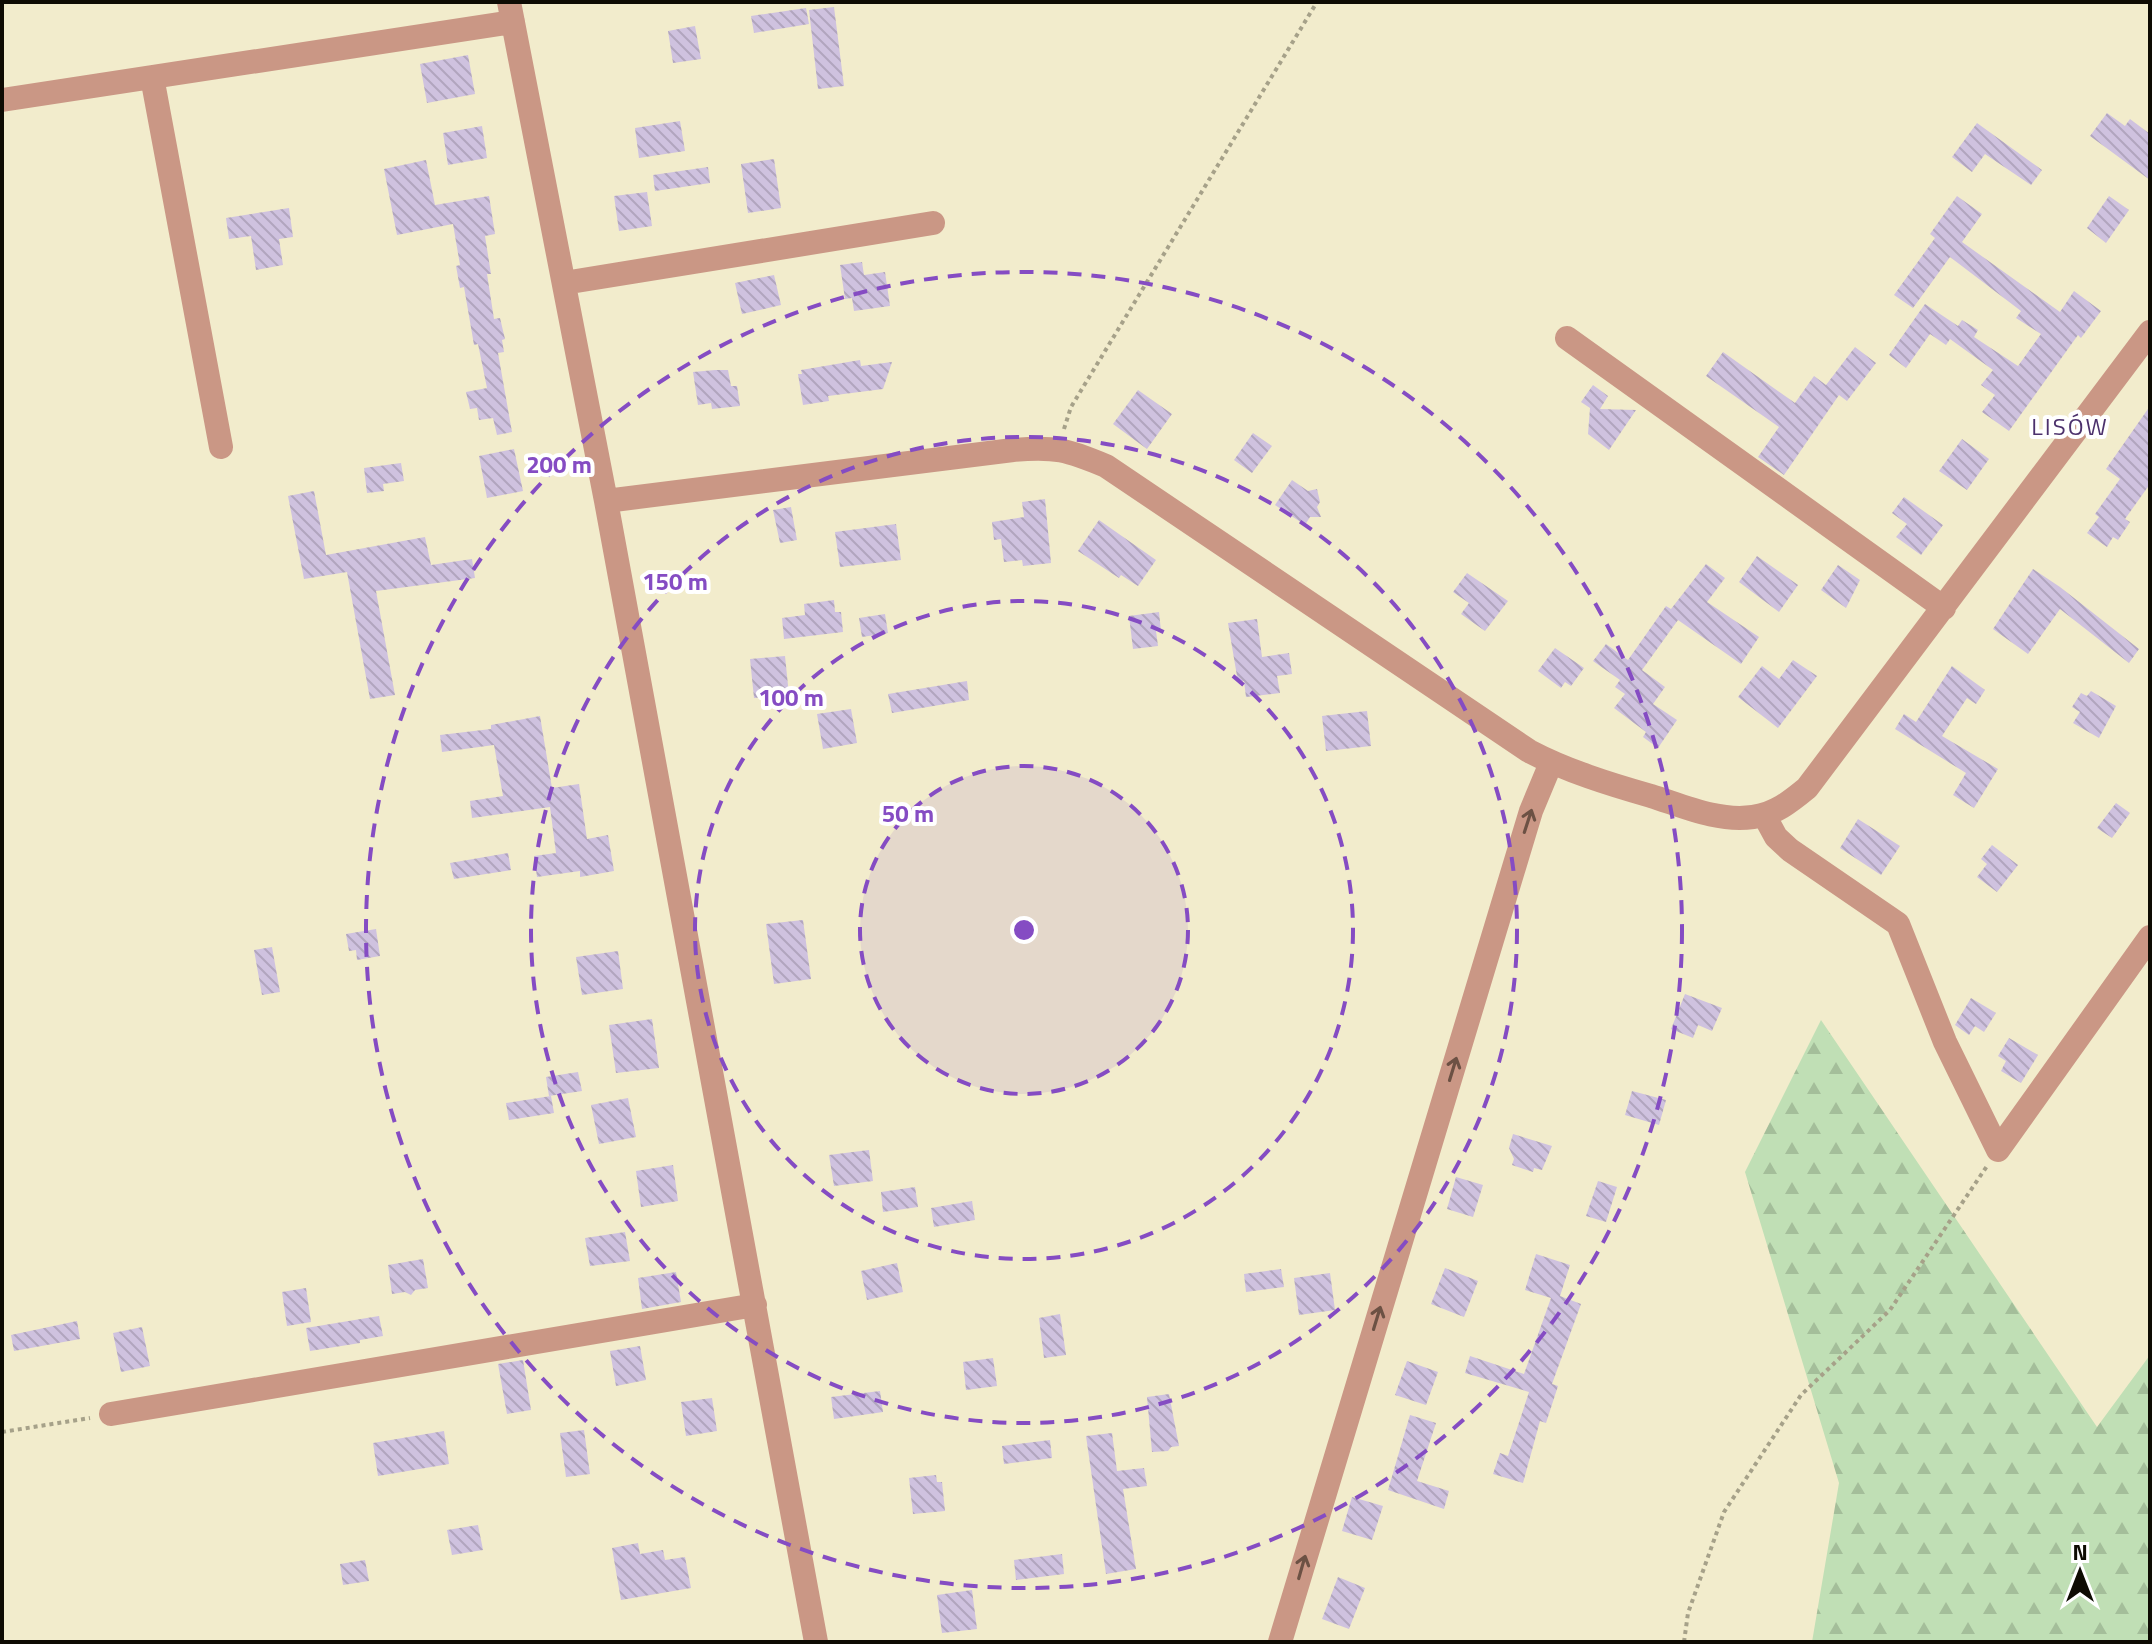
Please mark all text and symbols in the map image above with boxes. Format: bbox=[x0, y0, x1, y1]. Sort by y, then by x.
district label: LISÓW bbox=[2031, 408, 2109, 444]
text: 200 m bbox=[526, 446, 592, 482]
text: 150 m bbox=[642, 563, 708, 599]
text: 100 m bbox=[758, 679, 824, 715]
text: 50 m bbox=[882, 795, 934, 831]
one-way arrow bbox=[1522, 808, 1537, 833]
centre of rings bbox=[1010, 916, 1038, 944]
one-way arrow bbox=[1446, 1057, 1461, 1083]
one-way arrow bbox=[1370, 1306, 1385, 1332]
north arrow bbox=[2040, 1532, 2120, 1612]
text: N bbox=[2072, 1535, 2088, 1569]
one-way arrow bbox=[1295, 1555, 1310, 1581]

